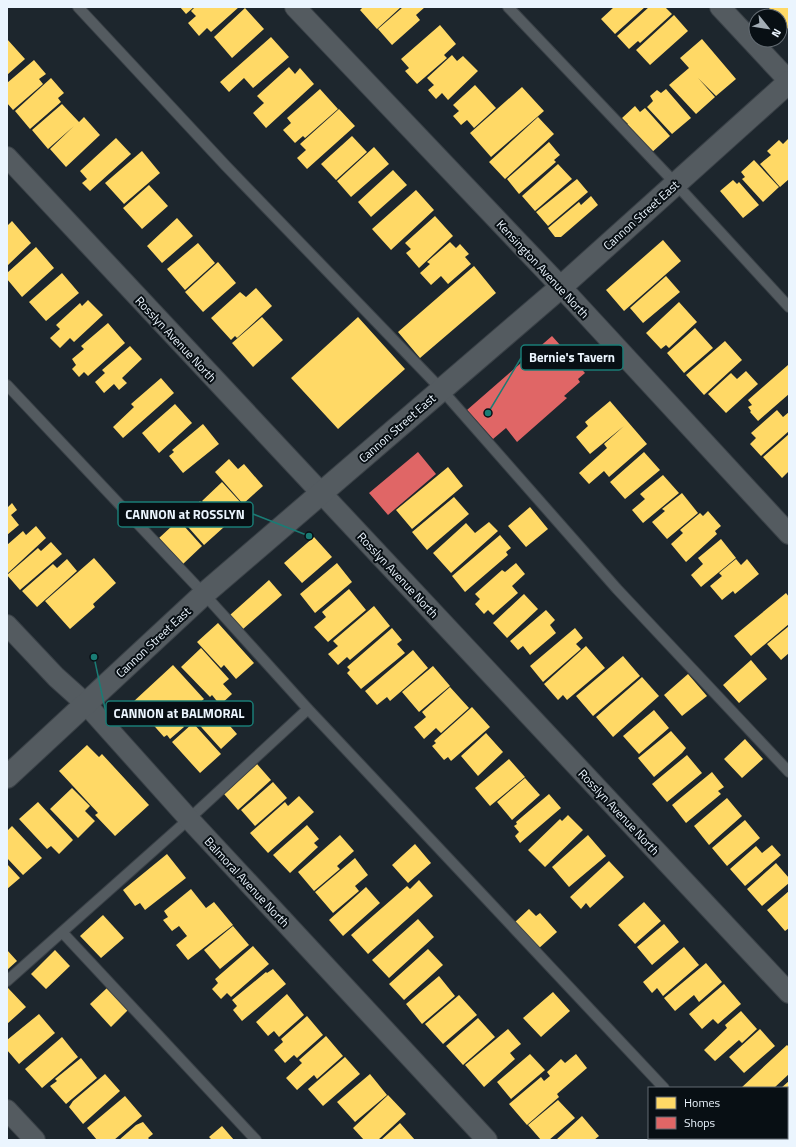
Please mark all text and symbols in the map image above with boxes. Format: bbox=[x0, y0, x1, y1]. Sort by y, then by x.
north arrow bbox=[748, 8, 788, 48]
text: N bbox=[768, 26, 785, 40]
street label: Cannon Street East bbox=[599, 175, 684, 254]
street label: Kensington Avenue North bbox=[492, 215, 594, 323]
street label: Rosslyn Avenue North bbox=[131, 292, 221, 386]
callout: Bernie's Tavern bbox=[521, 345, 623, 370]
text: Bernie's Tavern bbox=[529, 347, 615, 367]
street label: Cannon Street East bbox=[354, 389, 440, 467]
callout: CANNON at ROSSLYN bbox=[118, 502, 253, 527]
text: CANNON at ROSSLYN bbox=[125, 504, 245, 524]
street label: Rosslyn Avenue North bbox=[353, 528, 443, 622]
street label: Cannon Street East bbox=[111, 601, 195, 682]
callout: CANNON at BALMORAL bbox=[106, 701, 253, 726]
text: CANNON at BALMORAL bbox=[114, 703, 244, 723]
street label: Rosslyn Avenue North bbox=[574, 765, 664, 859]
street label: Balmoral Avenue North bbox=[200, 833, 294, 931]
legend bbox=[648, 1087, 788, 1139]
text: Homes bbox=[684, 1093, 720, 1112]
text: Shops bbox=[684, 1113, 716, 1132]

